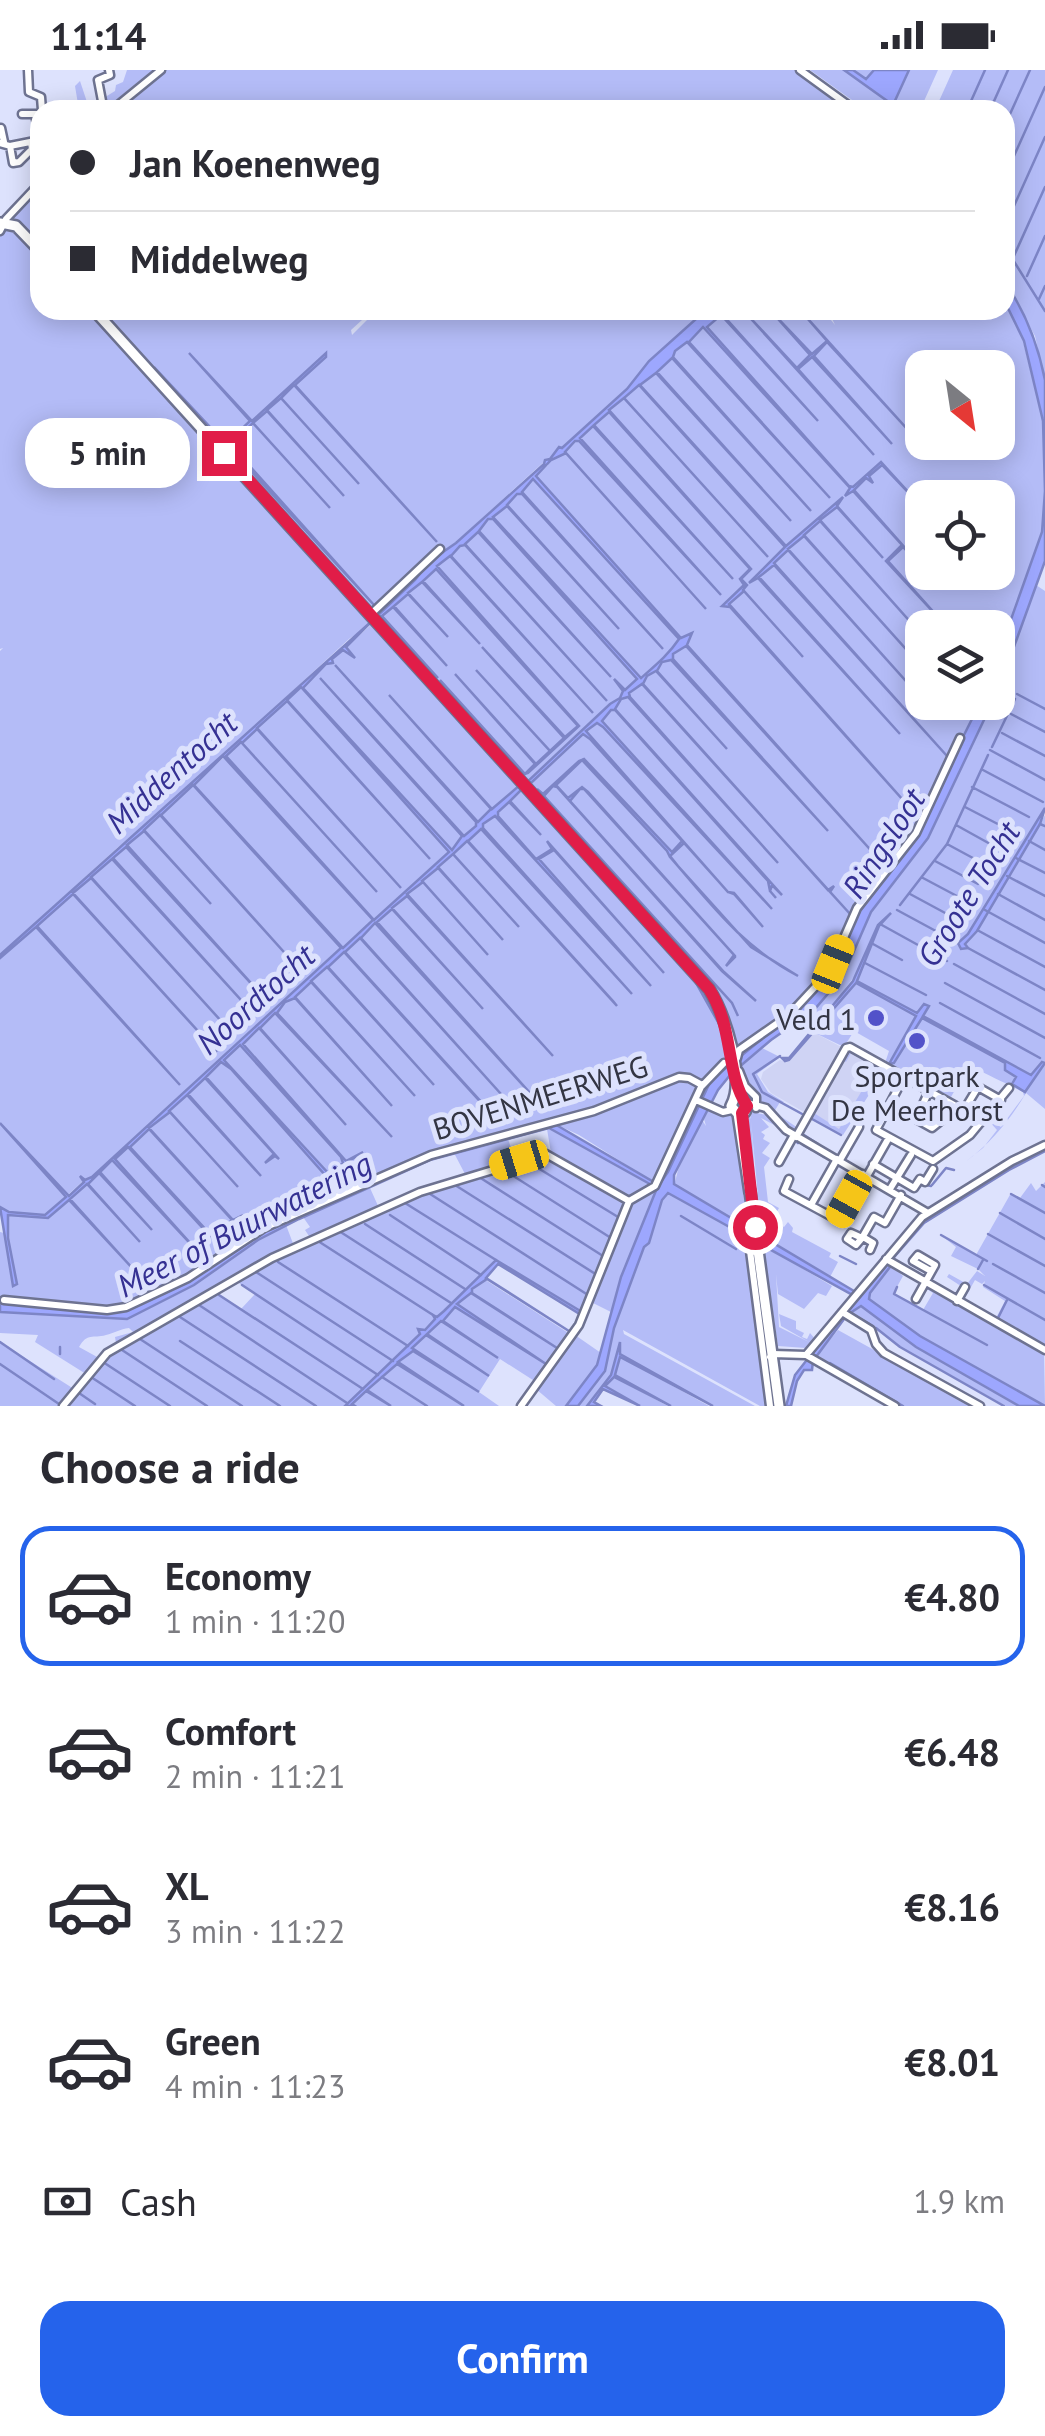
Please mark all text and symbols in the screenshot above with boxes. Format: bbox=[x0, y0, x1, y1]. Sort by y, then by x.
text: 11:14 bbox=[50, 11, 146, 60]
text: Jan Koenenweg bbox=[130, 138, 381, 187]
text: Middelweg bbox=[130, 234, 309, 283]
north arrow bbox=[905, 350, 1015, 460]
map controls bbox=[905, 350, 1015, 720]
callout: 5 min bbox=[24, 418, 189, 488]
route end bbox=[202, 431, 247, 476]
text: 5 min bbox=[68, 432, 147, 474]
button: locate bbox=[905, 480, 1015, 590]
button: layers bbox=[905, 610, 1015, 720]
water label: Middentocht bbox=[96, 701, 247, 842]
water label: Ringsloot bbox=[832, 779, 935, 906]
water label: Groote Tocht bbox=[907, 812, 1030, 974]
car bbox=[808, 931, 858, 997]
water label: Noordtocht bbox=[187, 933, 325, 1063]
place label: Veld 1 bbox=[775, 999, 856, 1038]
marker: Veld 1 bbox=[865, 1007, 887, 1029]
marker: Sportpark De Meerhorst bbox=[906, 1030, 928, 1052]
street label: BOVENMEERWEG bbox=[428, 1046, 652, 1148]
place label: Sportpark De Meerhorst bbox=[831, 1056, 1003, 1129]
car bbox=[486, 1137, 552, 1183]
water label: Meer of Buurwatering bbox=[110, 1142, 378, 1306]
car bbox=[821, 1165, 877, 1233]
route start bbox=[733, 1205, 778, 1250]
text: Choose a ride bbox=[40, 1437, 300, 1495]
icon: car bbox=[45, 1551, 135, 1641]
text: Economy bbox=[165, 1551, 311, 1600]
text: €4.80 bbox=[904, 1572, 1000, 1621]
text: 1 min · 11:20 bbox=[165, 1600, 345, 1642]
icon: car bbox=[45, 1706, 135, 1796]
text: Comfort bbox=[165, 1706, 296, 1755]
text: €6.48 bbox=[904, 1727, 1000, 1776]
text: 2 min · 11:21 bbox=[165, 1755, 345, 1797]
icon: car bbox=[45, 1861, 135, 1951]
text: XL bbox=[165, 1861, 209, 1910]
text: €8.16 bbox=[904, 1882, 1000, 1931]
text: 3 min · 11:22 bbox=[165, 1910, 345, 1952]
icon: car bbox=[45, 2016, 135, 2106]
text: Green bbox=[165, 2016, 261, 2065]
text: €8.01 bbox=[904, 2037, 1000, 2086]
text: 4 min · 11:23 bbox=[165, 2065, 345, 2107]
icon: cash bbox=[40, 2174, 95, 2229]
text: Cash bbox=[120, 2177, 197, 2226]
text: 1.9 km bbox=[913, 2180, 1005, 2222]
button: Confirm bbox=[40, 2301, 1005, 2416]

